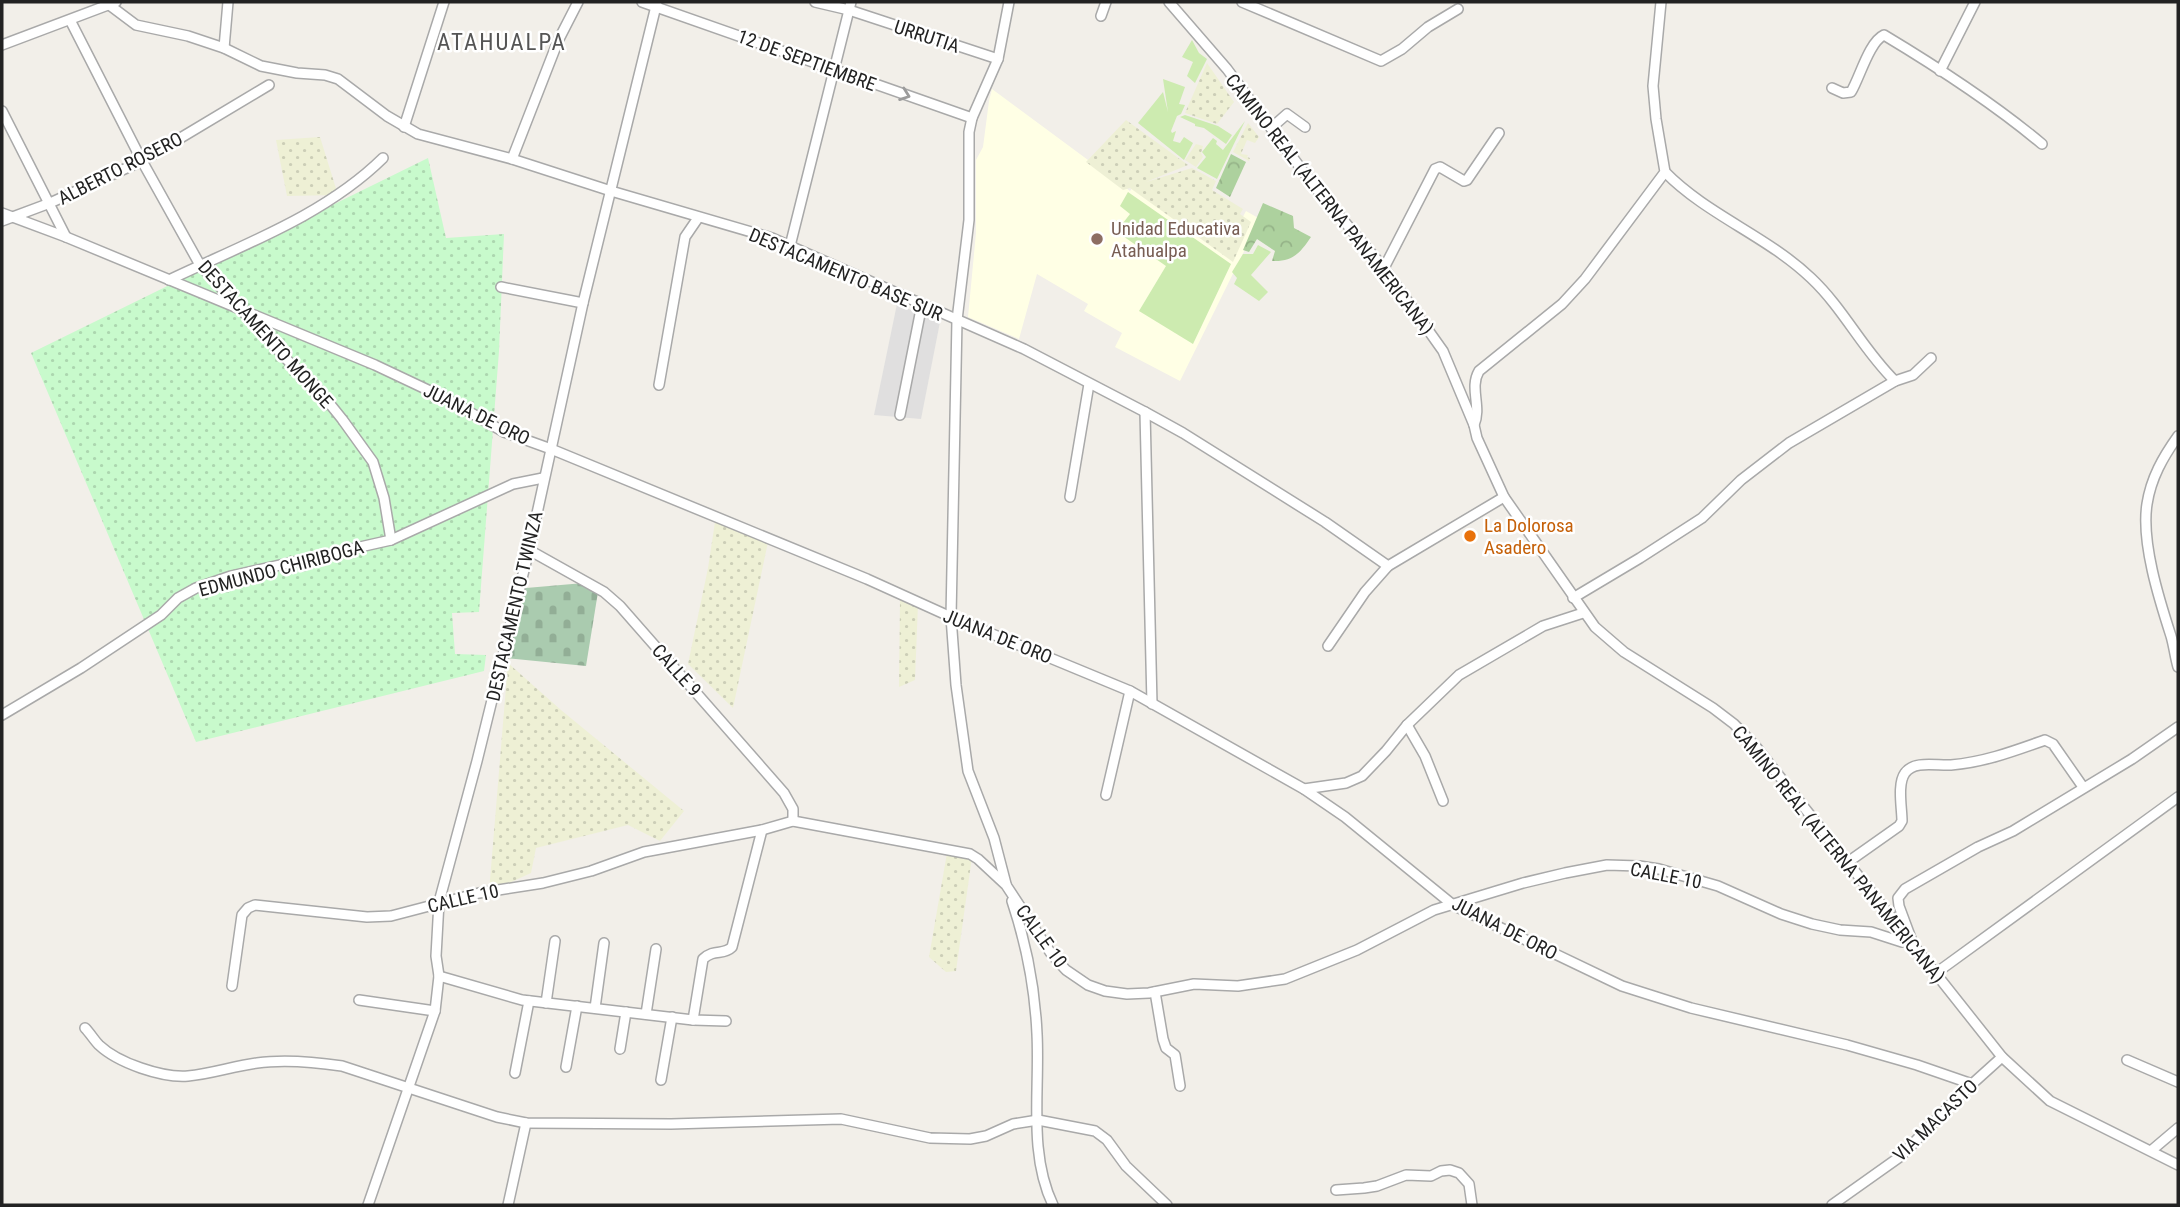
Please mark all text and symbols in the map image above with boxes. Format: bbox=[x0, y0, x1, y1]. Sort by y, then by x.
street label: URRUTIA bbox=[891, 15, 962, 58]
street label: 12 DE SEPTIEMBRE bbox=[734, 25, 879, 96]
district label: ATAHUALPA bbox=[437, 29, 567, 56]
street label: CAMINO REAL (ALTERNA PANAMERICANA) bbox=[1221, 69, 1439, 339]
one-way arrow bbox=[899, 87, 911, 101]
street label: ALBERTO ROSERO bbox=[54, 127, 186, 210]
place label: Unidad Educativa Atahualpa bbox=[1111, 217, 1240, 262]
street label: DESTACAMENTO BASE SUR bbox=[745, 223, 946, 326]
marker: Unidad Educativa Atahualpa bbox=[1089, 231, 1105, 247]
street label: DESTACAMENTO MONGE bbox=[193, 256, 338, 413]
street label: JUANA DE ORO bbox=[420, 379, 534, 450]
street label: DESTACAMENTO TWINZA bbox=[481, 509, 548, 703]
place label: La Dolorosa Asadero bbox=[1484, 514, 1574, 559]
marker: La Dolorosa Asadero bbox=[1462, 528, 1478, 544]
street label: EDMUNDO CHIRIBOGA bbox=[196, 535, 366, 602]
street label: JUANA DE ORO bbox=[940, 604, 1056, 669]
street label: CALLE 9 bbox=[647, 639, 706, 701]
street label: CAMINO REAL (ALTERNA PANAMERICANA) bbox=[1727, 721, 1950, 988]
street label: CALLE 10 bbox=[1628, 857, 1704, 894]
street label: CALLE 10 bbox=[425, 879, 501, 918]
street label: JUANA DE ORO bbox=[1448, 892, 1561, 965]
street label: CALLE 10 bbox=[1011, 900, 1072, 972]
street label: VIA MACASTO bbox=[1888, 1074, 1983, 1166]

